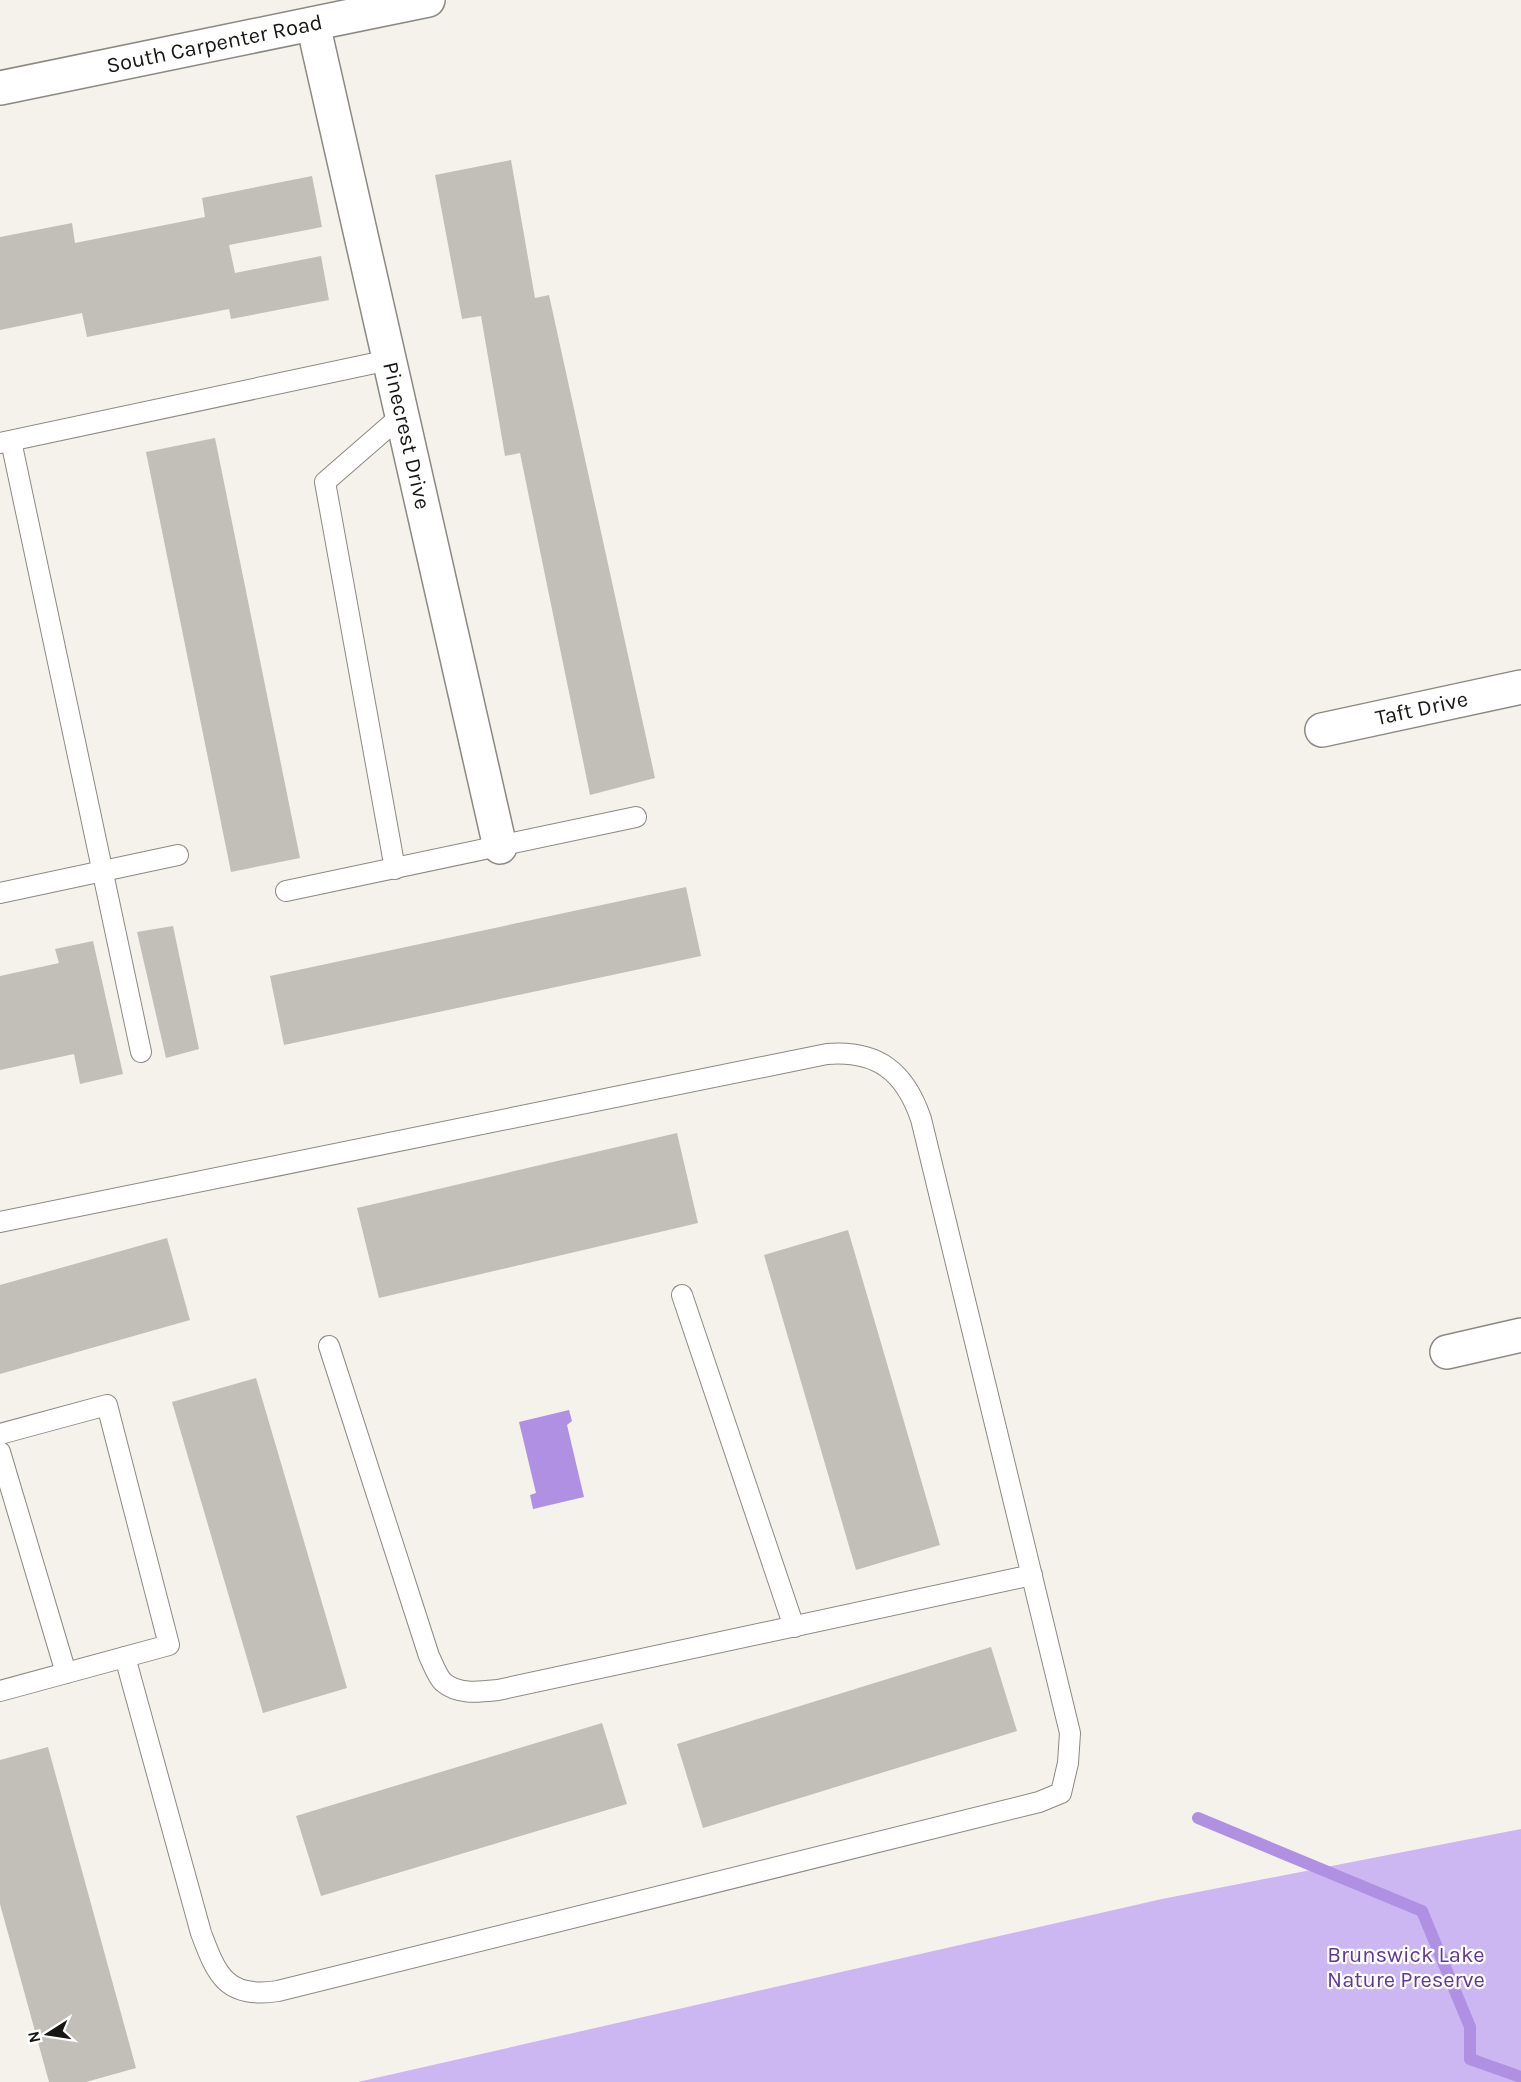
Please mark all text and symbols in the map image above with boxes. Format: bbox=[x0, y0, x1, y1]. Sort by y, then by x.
street label: South Carpenter Road bbox=[104, 9, 325, 79]
street label: Pinecrest Drive bbox=[377, 359, 436, 512]
street label: Taft Drive bbox=[1373, 686, 1470, 731]
park label: Brunswick Lake Nature Preserve bbox=[1327, 1942, 1485, 1993]
north arrow bbox=[18, 2004, 78, 2064]
text: N bbox=[23, 2029, 44, 2045]

